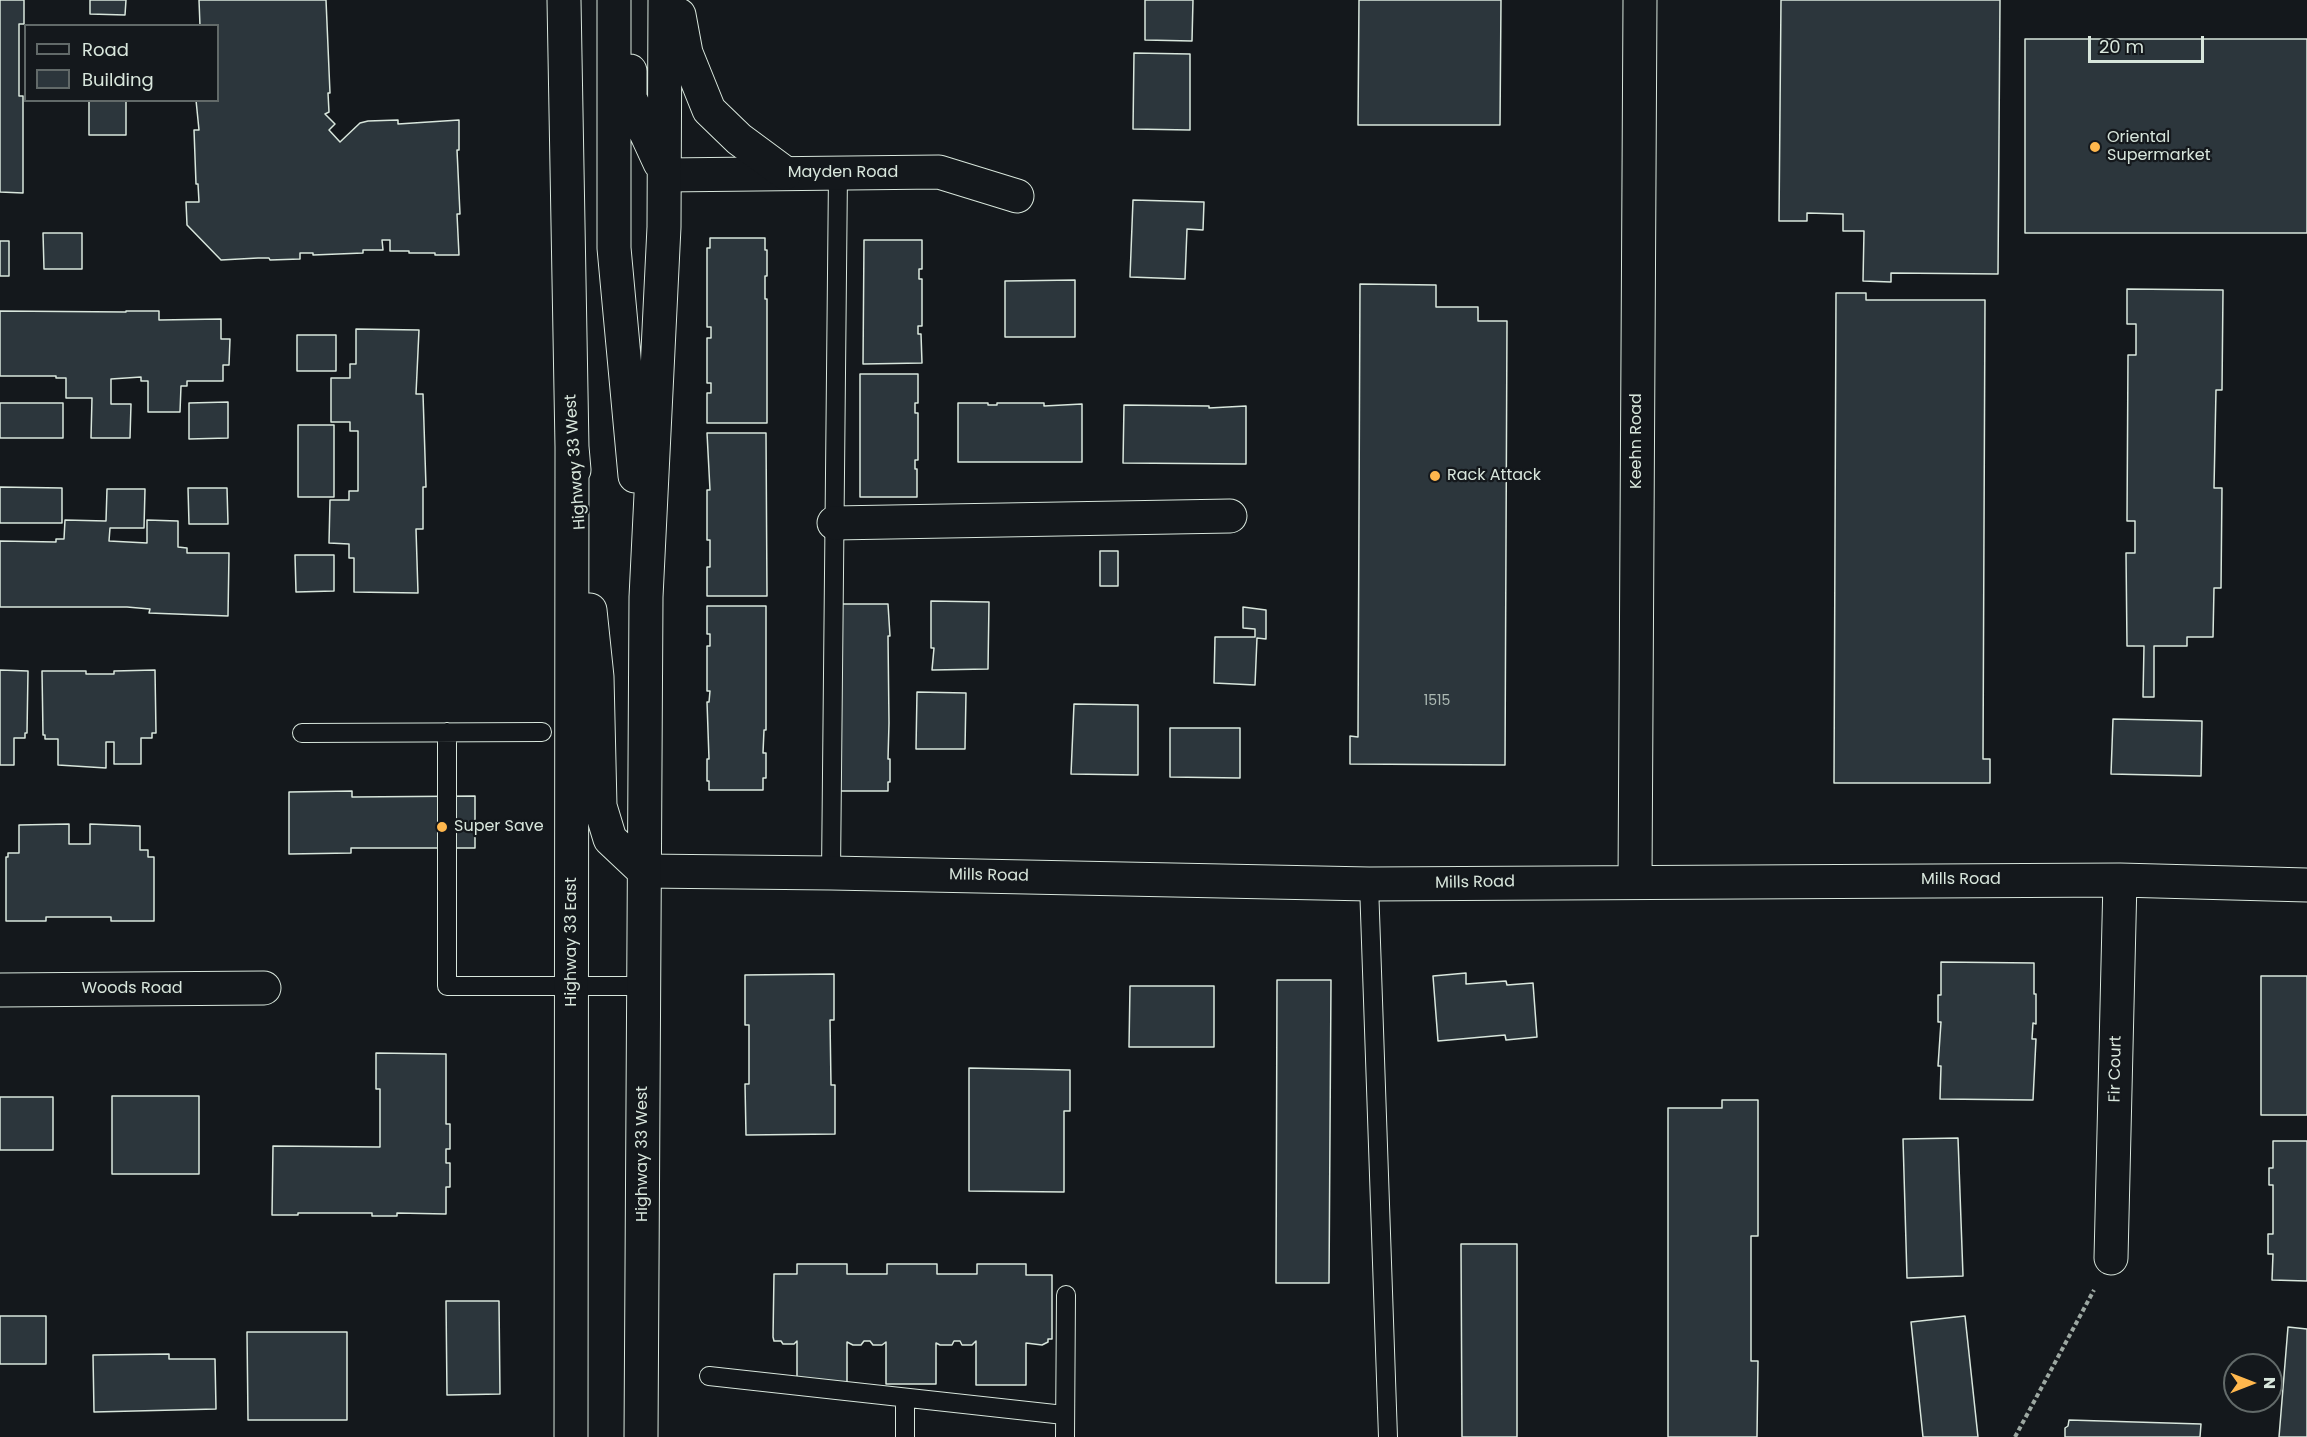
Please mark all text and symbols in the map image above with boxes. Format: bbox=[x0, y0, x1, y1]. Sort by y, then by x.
legend bbox=[24, 24, 219, 102]
scale bar bbox=[2091, 24, 2206, 62]
text: 20 m bbox=[2099, 34, 2144, 59]
text: Road bbox=[82, 37, 129, 62]
text: Building bbox=[82, 67, 154, 92]
place label: Oriental Supermarket bbox=[2107, 128, 2211, 166]
marker: Oriental Supermarket bbox=[2088, 140, 2102, 154]
street label: Mayden Road bbox=[788, 163, 898, 183]
street label: Highway 33 West bbox=[562, 393, 590, 531]
street label: Keehn Road bbox=[1627, 393, 1647, 489]
place label: Rack Attack bbox=[1447, 466, 1541, 486]
marker: Rack Attack bbox=[1428, 469, 1442, 483]
house number: 1515 bbox=[1424, 693, 1450, 709]
place label: Super Save bbox=[454, 817, 544, 837]
marker: Super Save bbox=[435, 820, 449, 834]
street label: Mills Road bbox=[949, 866, 1029, 886]
street label: Mills Road bbox=[1921, 870, 2001, 890]
street label: Mills Road bbox=[1435, 873, 1515, 893]
street label: Highway 33 East bbox=[562, 877, 582, 1007]
street label: Woods Road bbox=[81, 979, 183, 999]
street label: Fir Court bbox=[2106, 1035, 2126, 1103]
street label: Highway 33 West bbox=[633, 1086, 653, 1222]
north arrow bbox=[2223, 1353, 2283, 1413]
text: N bbox=[2258, 1377, 2281, 1389]

